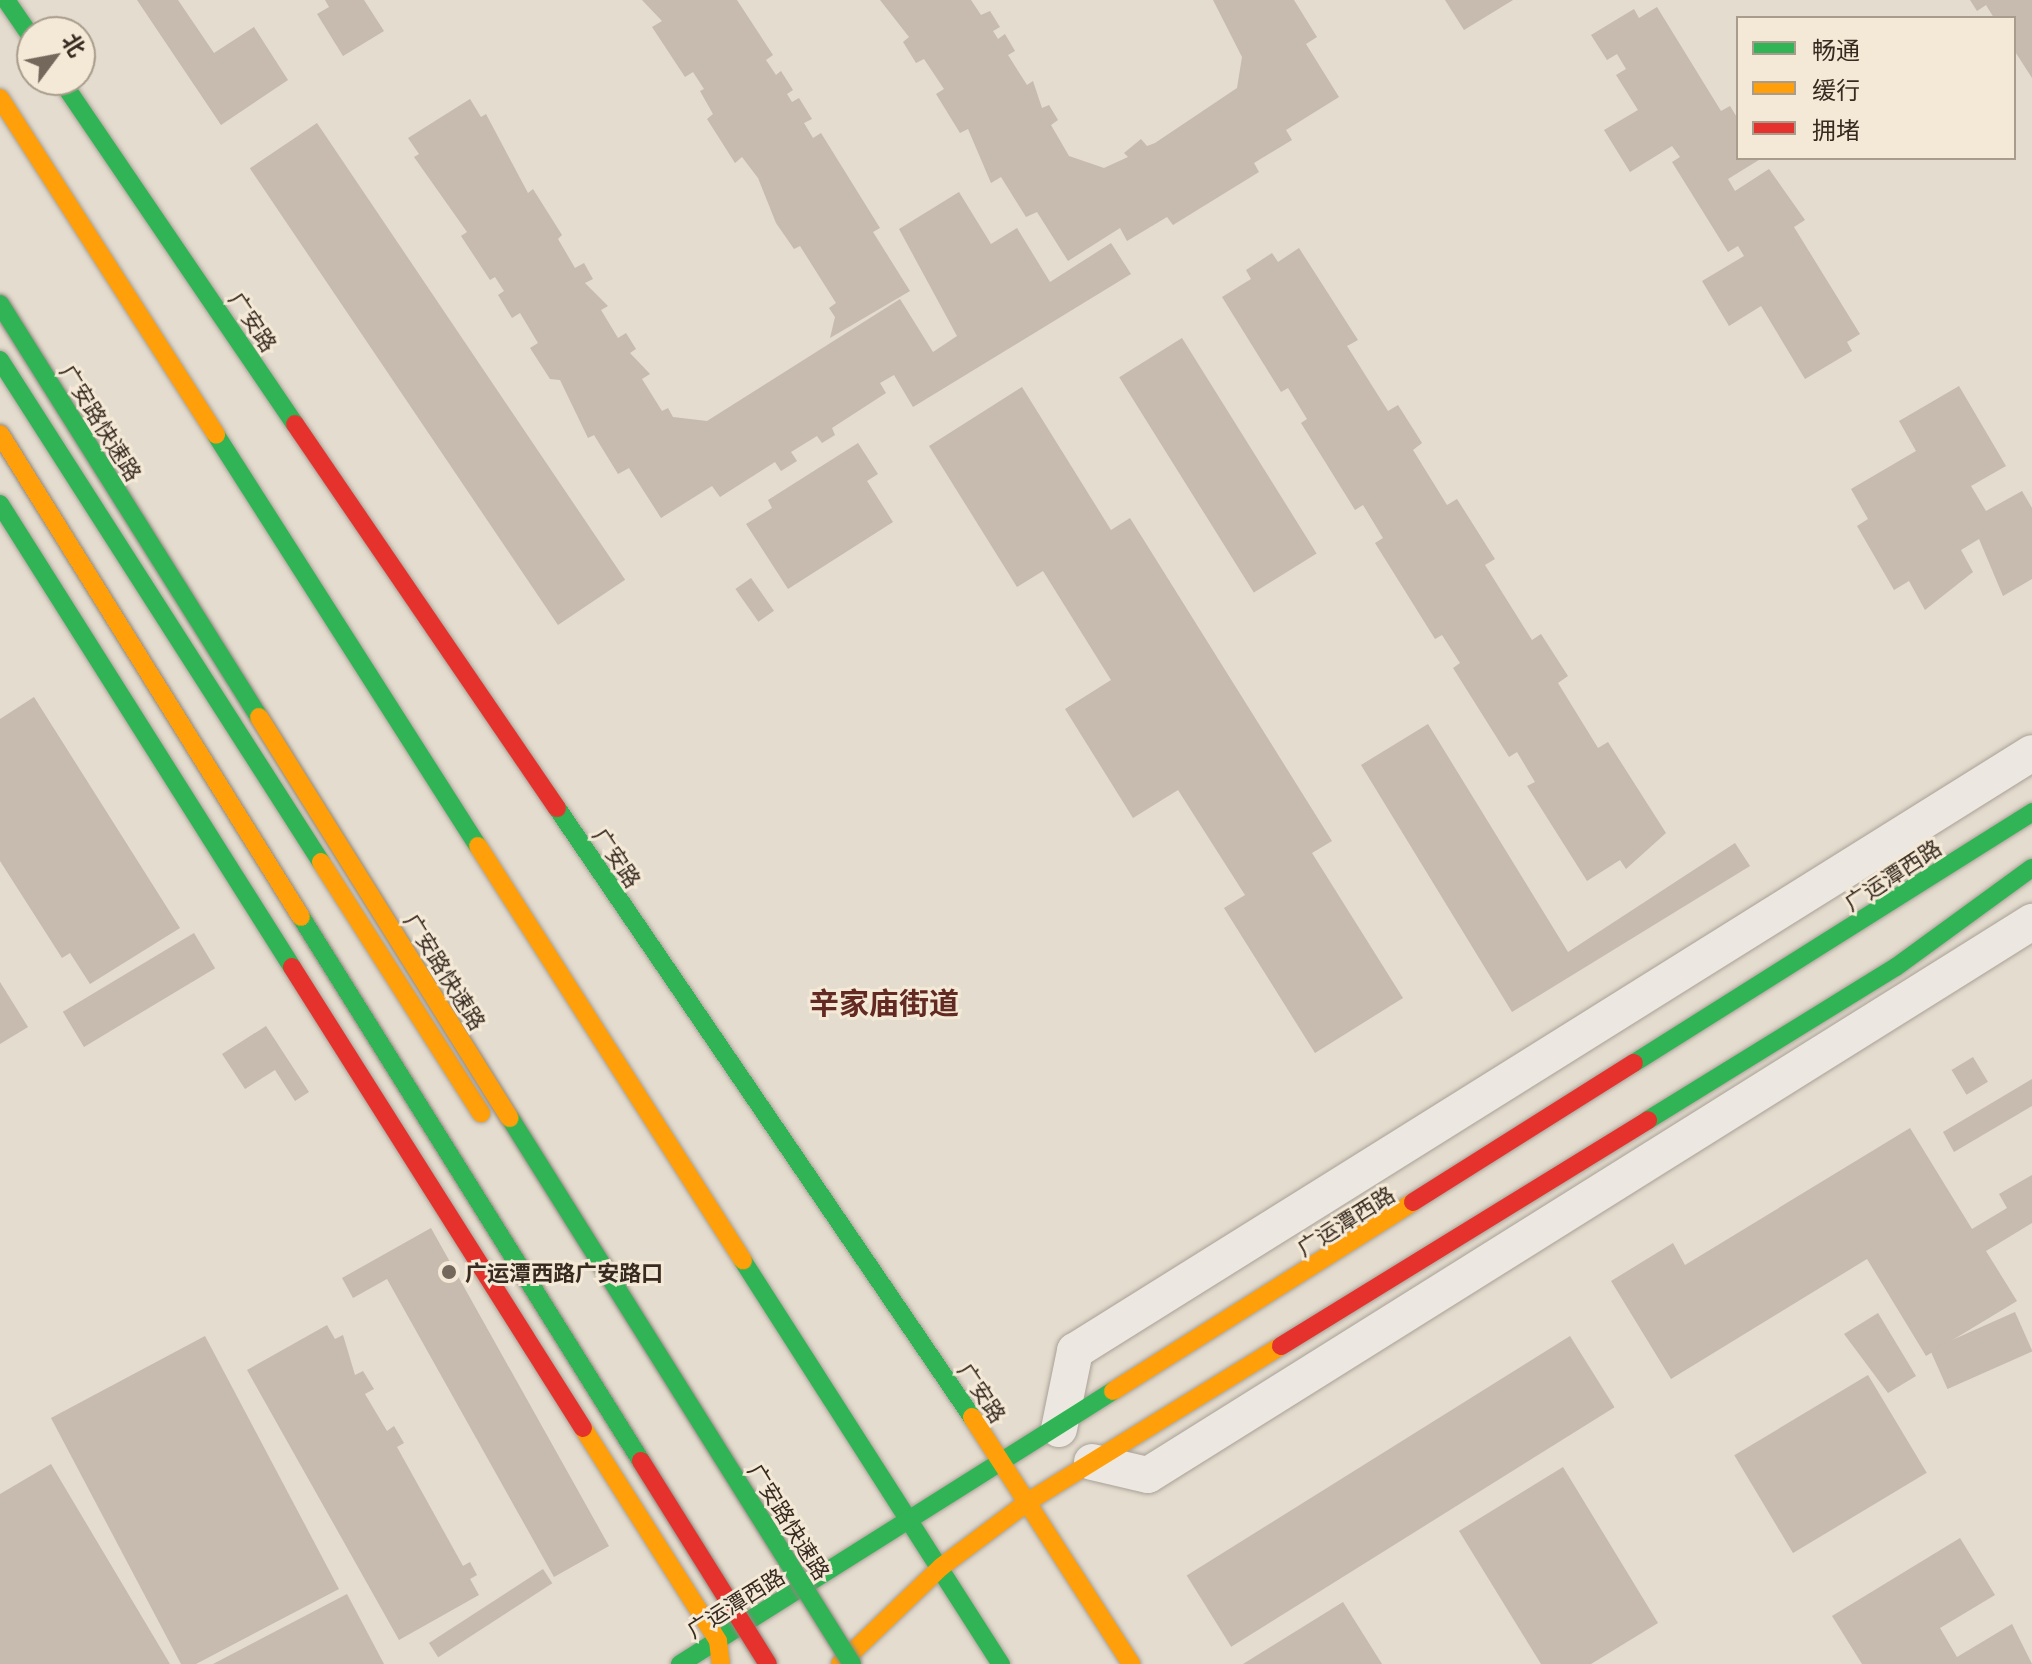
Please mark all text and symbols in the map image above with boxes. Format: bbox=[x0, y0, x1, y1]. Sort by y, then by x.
north arrow bbox=[16, 16, 96, 96]
legend bbox=[1736, 16, 2016, 160]
text: 北 bbox=[55, 26, 95, 62]
text: 畅通 bbox=[1812, 31, 1860, 66]
text: 缓行 bbox=[1812, 71, 1860, 106]
text: 拥堵 bbox=[1812, 111, 1860, 146]
street label: 广安路 bbox=[225, 286, 283, 356]
street label: 广安路快速路 bbox=[56, 359, 148, 485]
street label: 广安路 bbox=[589, 822, 647, 892]
street label: 广运潭西路 bbox=[1839, 833, 1945, 915]
street label: 广安路快速路 bbox=[400, 908, 492, 1034]
district label: 辛家庙街道 bbox=[809, 983, 959, 1019]
street label: 广运潭西路 bbox=[1291, 1180, 1399, 1260]
place label: 广运潭西路广安路口 bbox=[465, 1259, 663, 1285]
marker: 广运潭西路广安路口 bbox=[440, 1263, 458, 1281]
street label: 广安路 bbox=[954, 1357, 1012, 1427]
street label: 广安路快速路 bbox=[744, 1458, 836, 1584]
street label: 广运潭西路 bbox=[681, 1562, 789, 1642]

